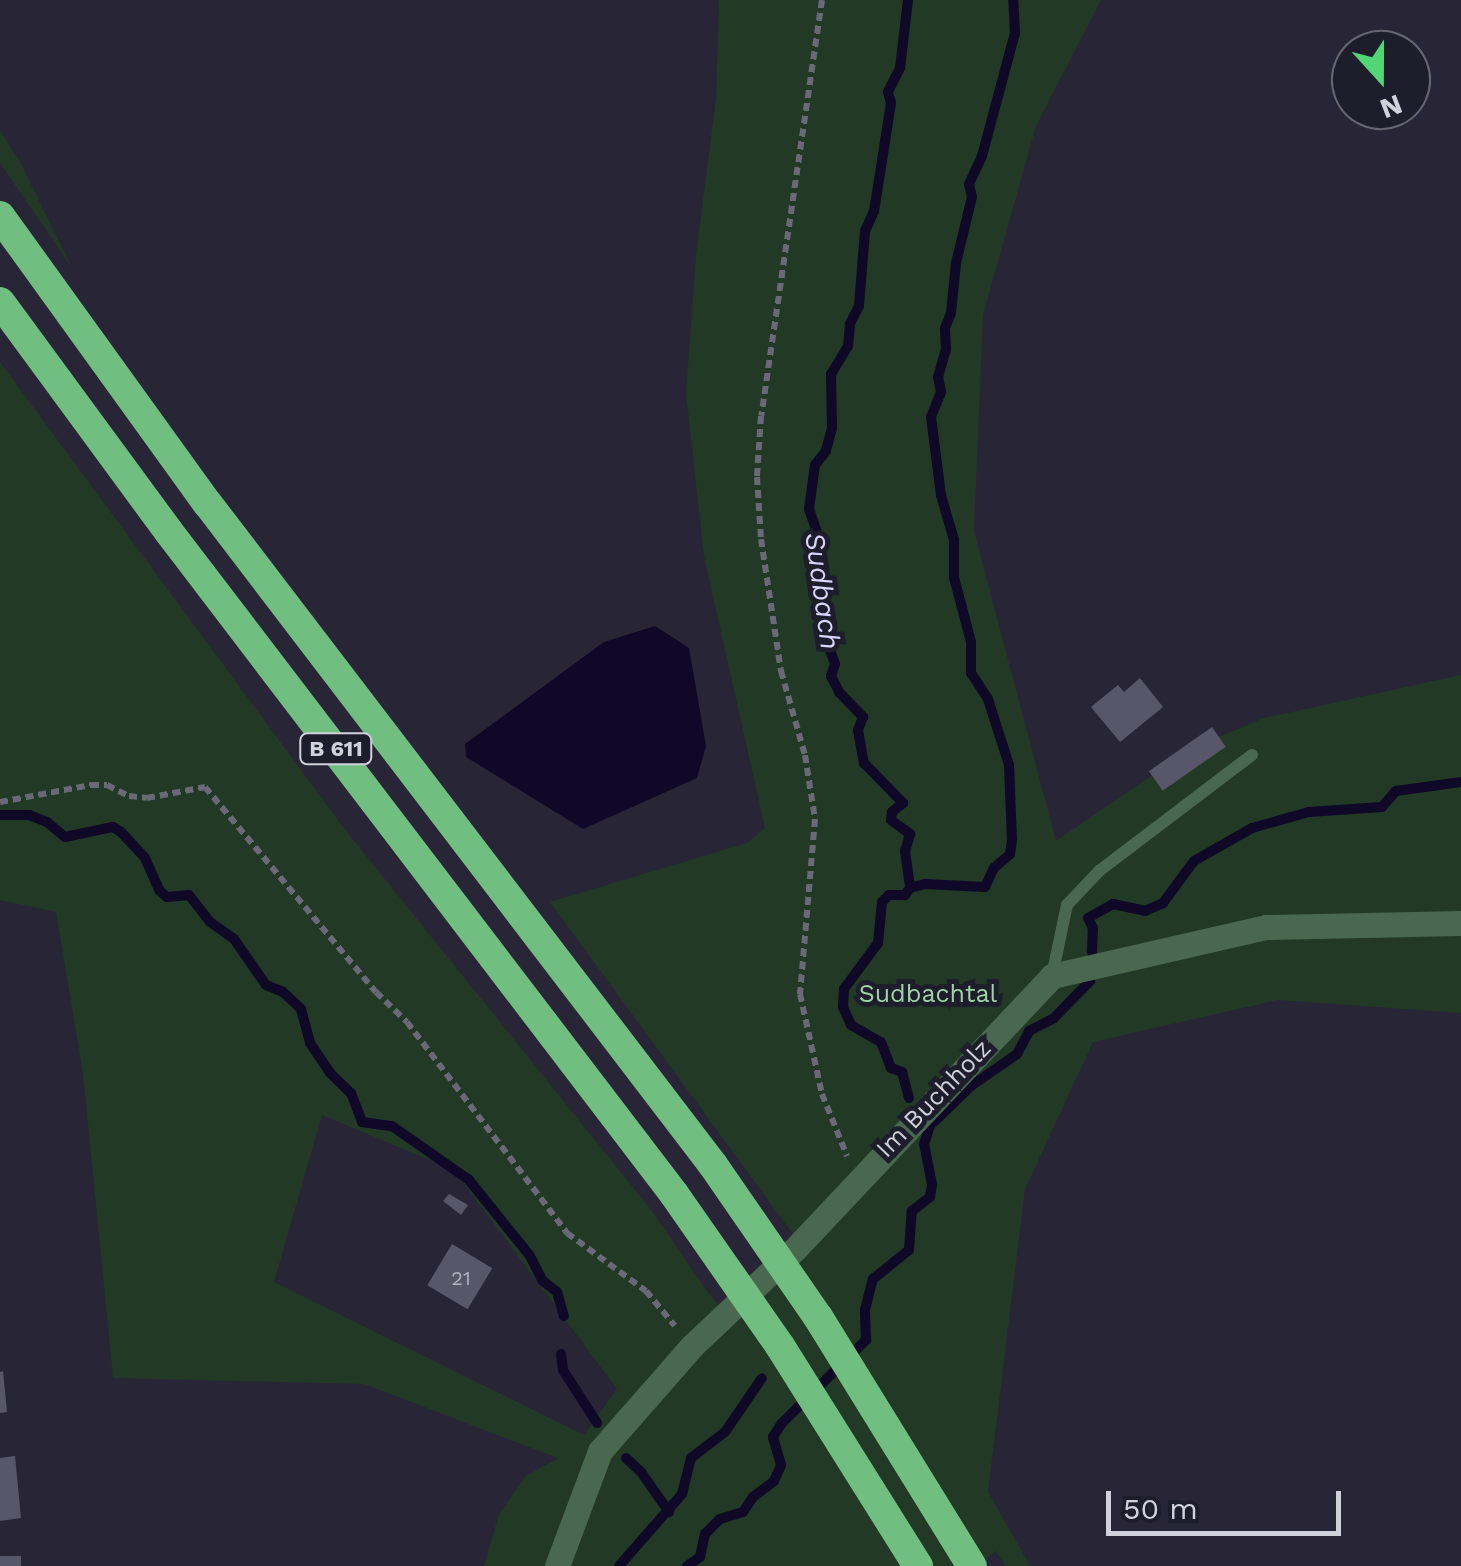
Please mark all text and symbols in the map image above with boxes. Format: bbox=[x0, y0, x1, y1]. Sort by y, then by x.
north arrow bbox=[1331, 30, 1431, 130]
text: N bbox=[1376, 87, 1407, 126]
water label: Sudbach bbox=[797, 530, 847, 652]
road number: B 611 bbox=[298, 732, 374, 766]
park label: Sudbachtal bbox=[859, 979, 997, 1009]
street label: Im Buchholz bbox=[870, 1034, 998, 1164]
house number: 21 bbox=[451, 1266, 471, 1290]
scale bar bbox=[1111, 1471, 1346, 1533]
text: 50 m bbox=[1123, 1491, 1198, 1526]

